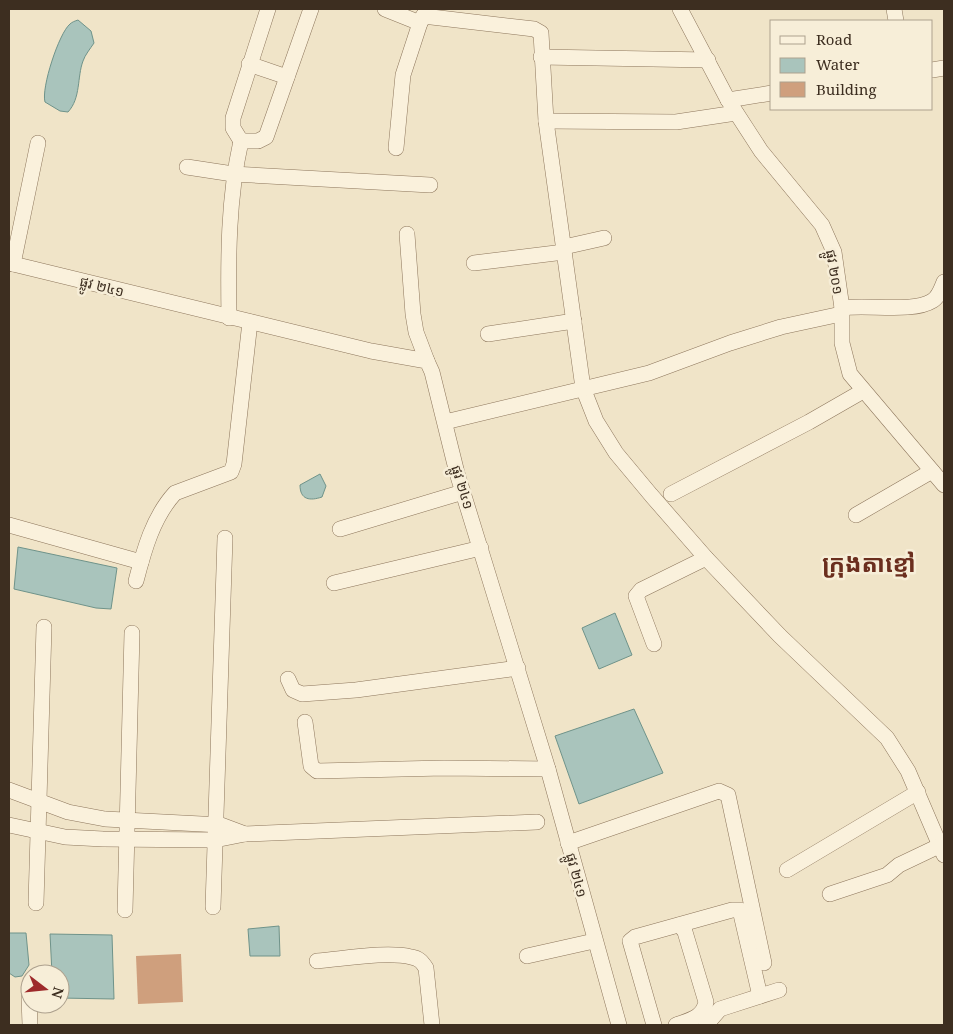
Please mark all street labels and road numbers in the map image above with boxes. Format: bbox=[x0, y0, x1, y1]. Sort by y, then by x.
street label: ផ្លូវ ២០១ bbox=[819, 248, 848, 297]
street label: ផ្លូវ ២៤១ bbox=[77, 271, 126, 304]
street label: ផ្លូវ ២៤១ bbox=[444, 463, 479, 512]
street label: ផ្លូវ ២៤១ bbox=[559, 851, 592, 900]

